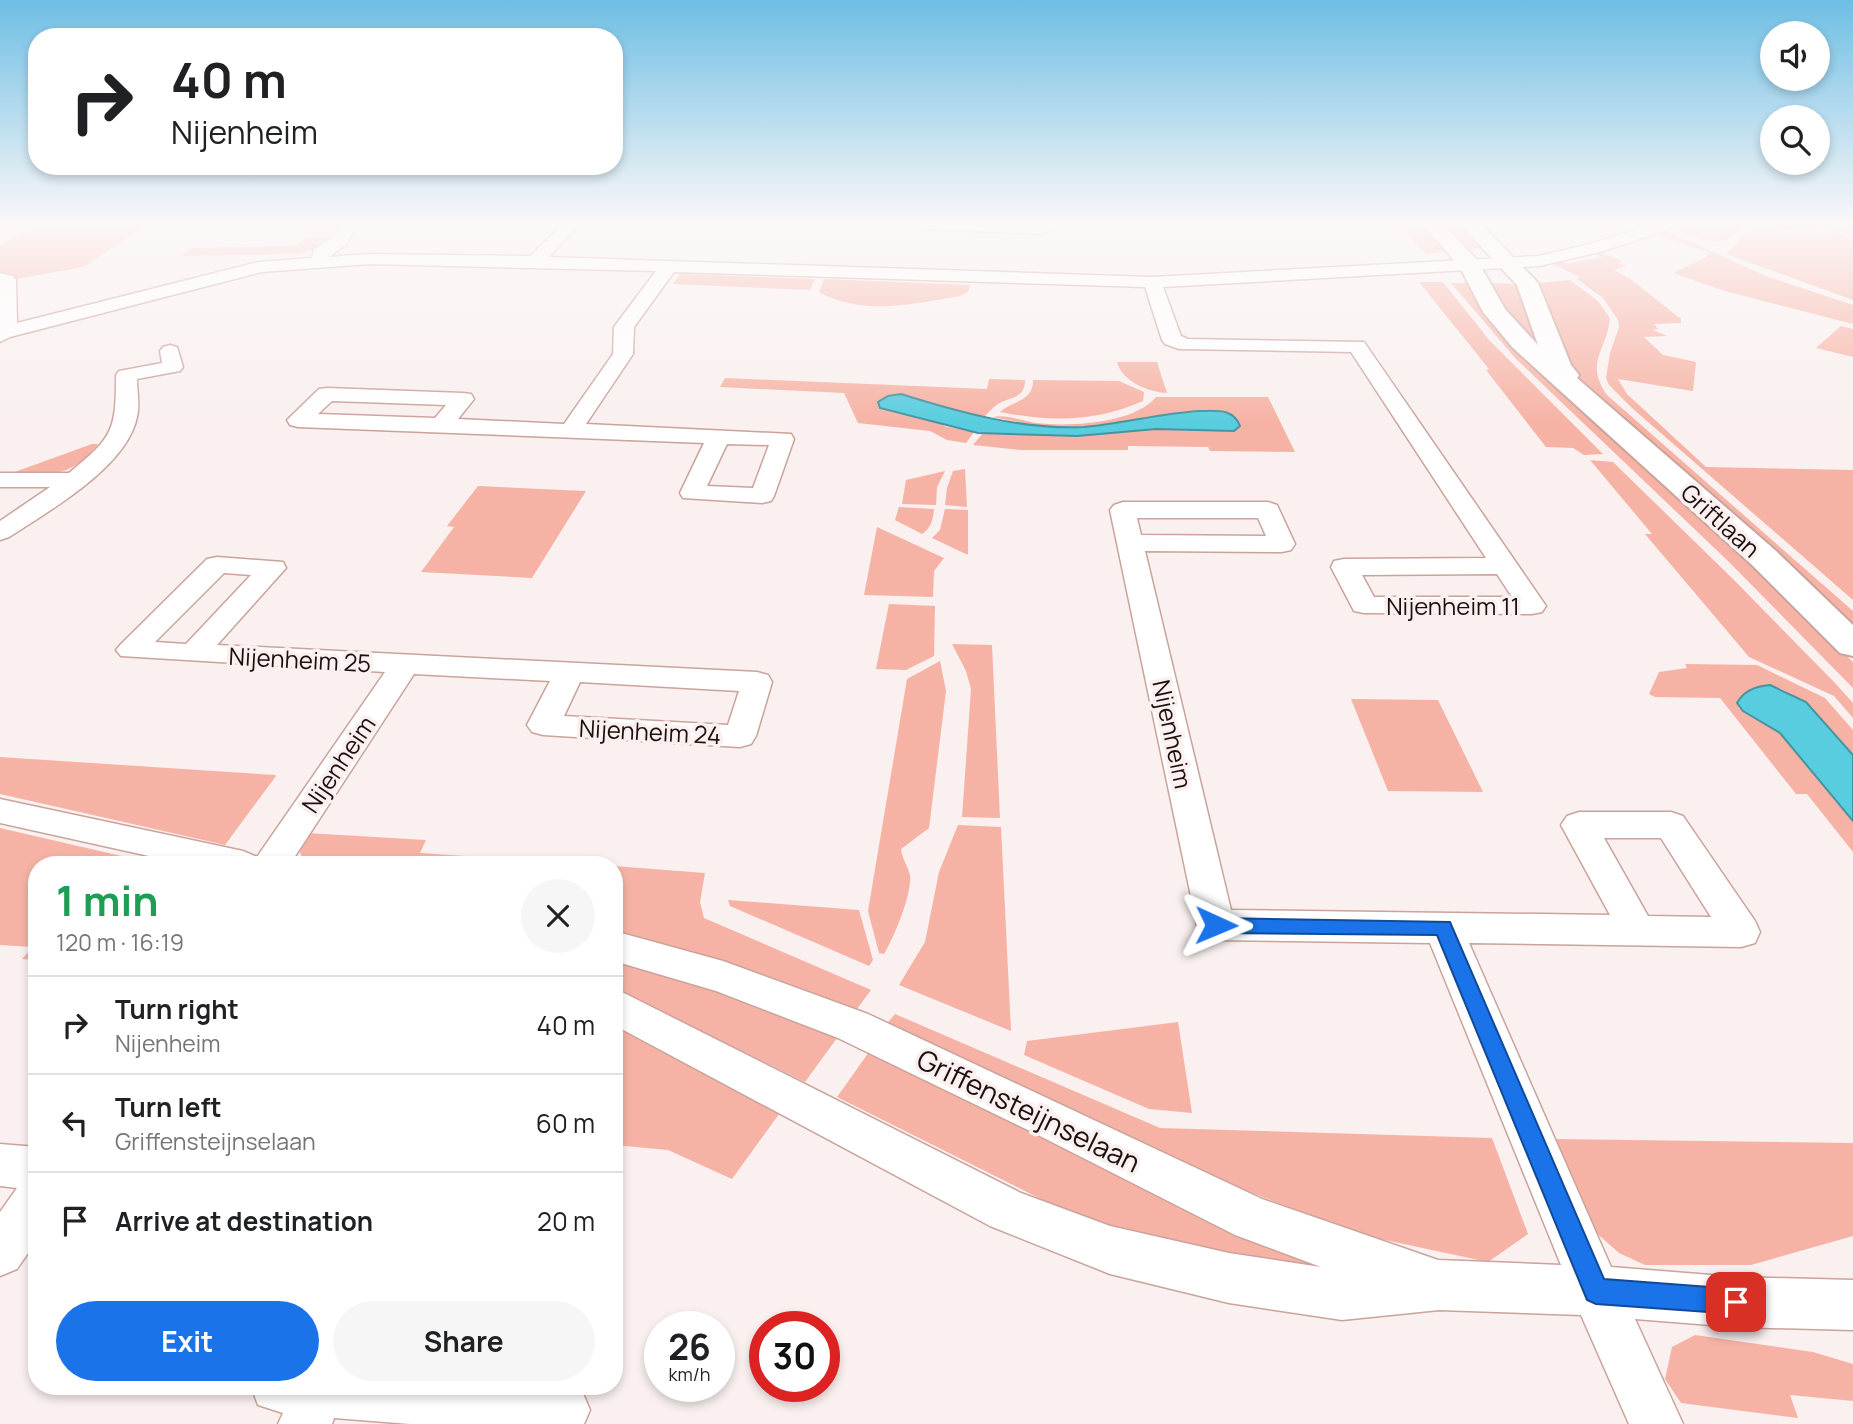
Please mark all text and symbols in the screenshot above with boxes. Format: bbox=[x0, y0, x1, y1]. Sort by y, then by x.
map controls bbox=[1760, 21, 1830, 175]
button: sound bbox=[1760, 21, 1830, 91]
text: 40 m bbox=[171, 46, 287, 113]
icon: right bbox=[56, 56, 147, 147]
button: search bbox=[1760, 105, 1830, 175]
text: Nijenheim bbox=[171, 110, 318, 154]
street label: Griftlaan bbox=[1674, 476, 1768, 564]
street label: Nijenheim 11 bbox=[1386, 589, 1520, 622]
street label: Nijenheim 25 bbox=[228, 639, 372, 679]
street label: Nijenheim bbox=[1145, 677, 1201, 791]
street label: Nijenheim bbox=[294, 709, 382, 819]
street label: Nijenheim 24 bbox=[578, 711, 722, 751]
text: 1 min bbox=[56, 871, 159, 929]
button: close bbox=[521, 879, 595, 953]
position arrow bbox=[1179, 888, 1253, 962]
text: 120 m · 16:19 bbox=[56, 926, 184, 958]
text: Turn right bbox=[115, 991, 239, 1027]
icon: right bbox=[56, 1006, 94, 1044]
text: 40 m bbox=[537, 1007, 595, 1043]
text: Nijenheim bbox=[115, 1027, 221, 1059]
street label: Griffensteijnselaan bbox=[911, 1039, 1147, 1181]
text: Turn left bbox=[115, 1089, 222, 1125]
icon: left bbox=[56, 1104, 94, 1142]
text: 60 m bbox=[536, 1105, 595, 1141]
text: Griffensteijnselaan bbox=[115, 1125, 316, 1157]
icon: arrive bbox=[56, 1202, 94, 1240]
text: Arrive at destination bbox=[115, 1203, 373, 1239]
text: 20 m bbox=[537, 1203, 595, 1239]
pin bbox=[1706, 1272, 1766, 1332]
icon: arrive bbox=[1717, 1283, 1755, 1321]
button: Exit bbox=[56, 1301, 319, 1381]
button: Share bbox=[333, 1301, 595, 1381]
speed limit sign: 30 bbox=[749, 1311, 840, 1402]
text: 26 bbox=[668, 1323, 711, 1371]
text: km/h bbox=[669, 1362, 710, 1386]

